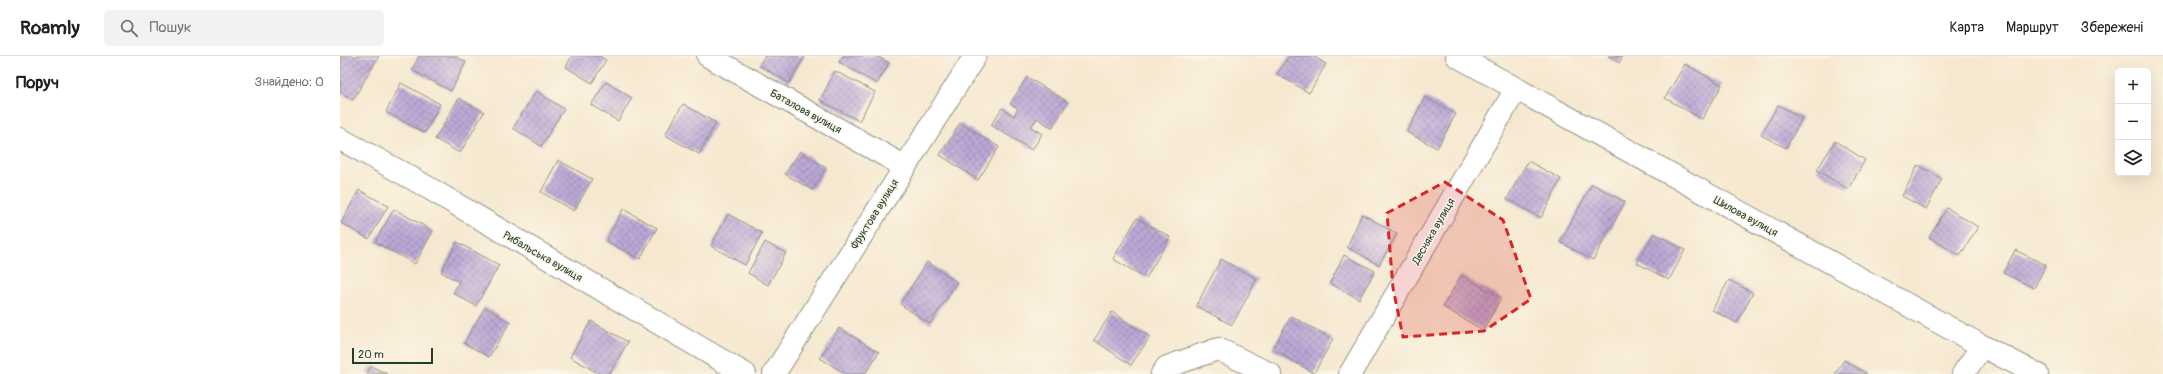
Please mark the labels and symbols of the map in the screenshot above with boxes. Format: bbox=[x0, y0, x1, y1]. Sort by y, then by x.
street label: Баталова вулиця bbox=[768, 86, 844, 136]
street label: Фруктова вулиця bbox=[848, 177, 901, 252]
street label: Шилова вулиця bbox=[1711, 193, 1780, 239]
street label: Десняка вулиця bbox=[1409, 196, 1458, 268]
street label: Рибальська вулиця bbox=[501, 228, 585, 284]
scale bar bbox=[352, 346, 433, 365]

